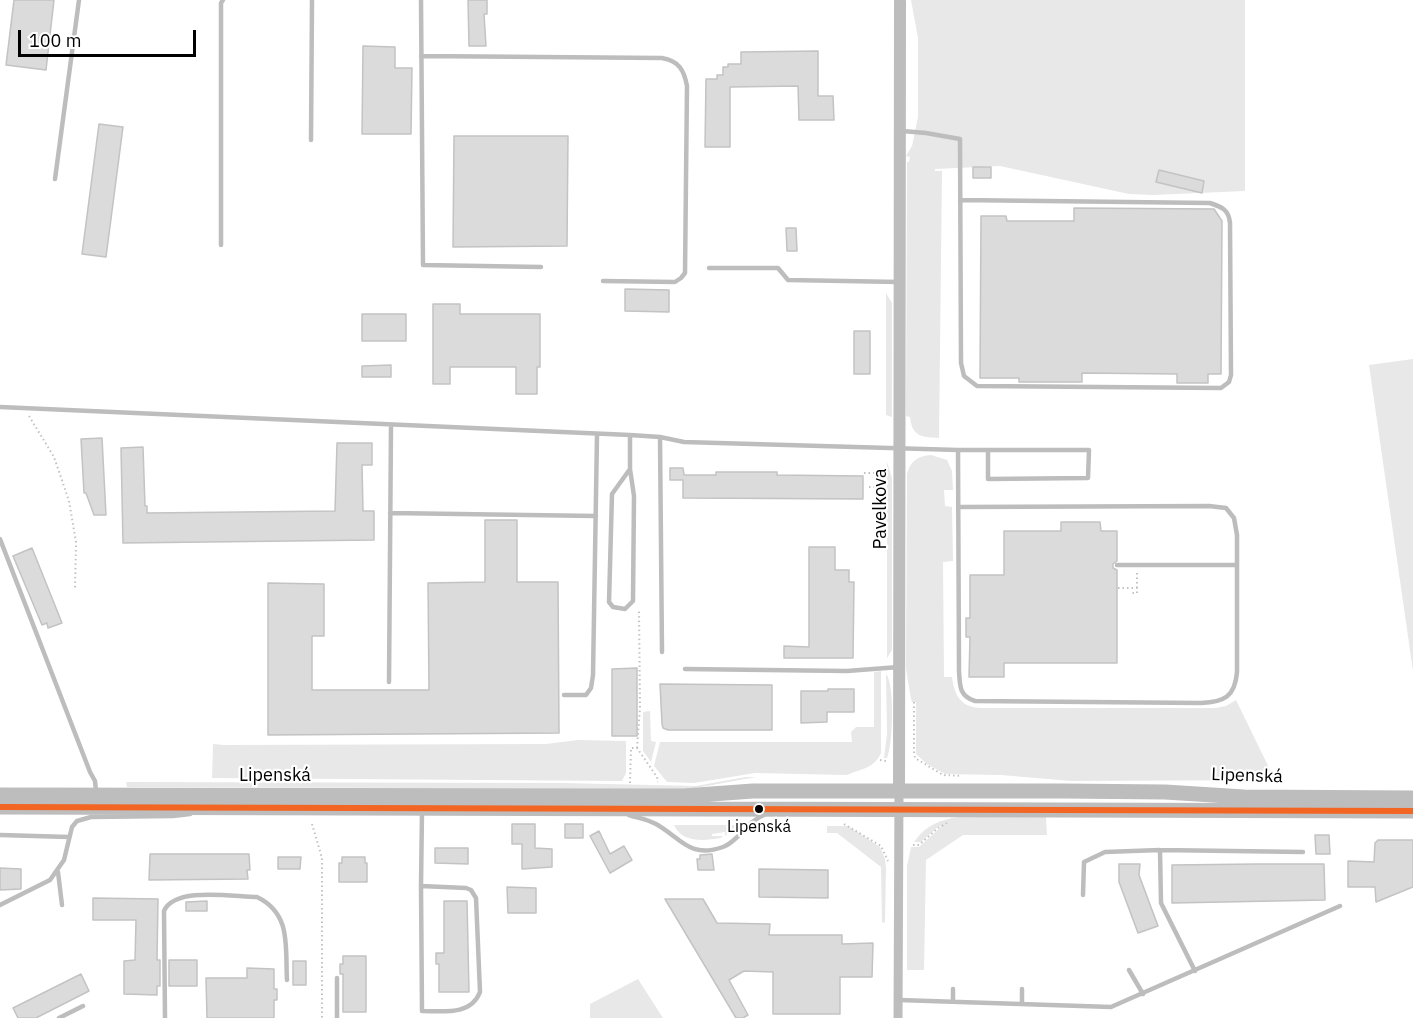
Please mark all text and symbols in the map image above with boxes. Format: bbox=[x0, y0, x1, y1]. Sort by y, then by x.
scale bar bbox=[21, 18, 200, 56]
text: 100 m bbox=[29, 29, 81, 52]
street label: Pavelkova bbox=[870, 468, 892, 550]
street label: Lipenská bbox=[1211, 764, 1283, 788]
street label: Lipenská bbox=[239, 765, 311, 787]
marker: Lipenská bbox=[753, 803, 765, 815]
place label: Lipenská bbox=[727, 817, 791, 837]

